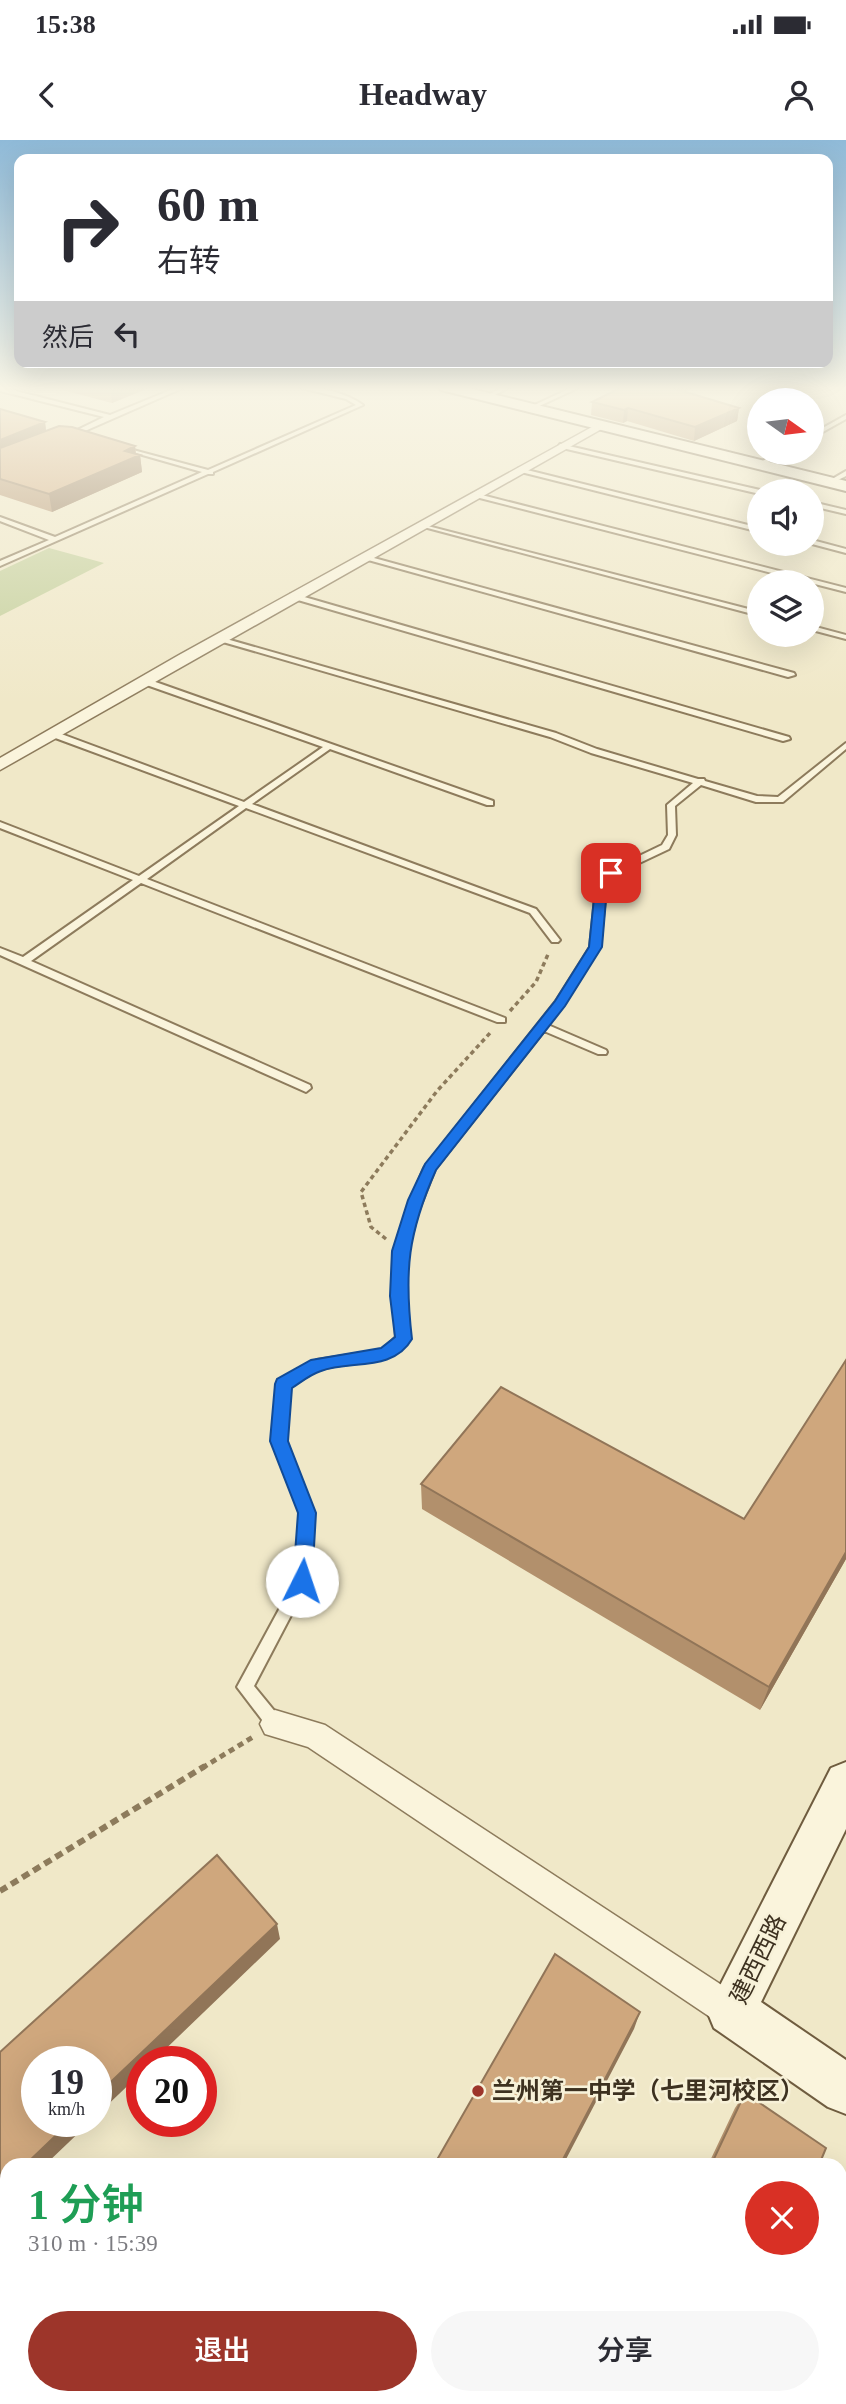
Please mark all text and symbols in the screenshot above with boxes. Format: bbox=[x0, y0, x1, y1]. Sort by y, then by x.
text: 15:38 bbox=[35, 10, 96, 39]
icon: back bbox=[28, 76, 66, 114]
text: Headway bbox=[359, 76, 487, 112]
icon: person bbox=[780, 76, 818, 114]
text: 60 m bbox=[157, 177, 259, 232]
icon: right bbox=[42, 182, 133, 273]
text: 右转 bbox=[157, 243, 221, 279]
icon: left bbox=[108, 315, 146, 353]
text: 然后 bbox=[42, 323, 94, 352]
north arrow bbox=[747, 388, 824, 466]
map controls bbox=[747, 388, 824, 647]
button: sound bbox=[747, 479, 824, 556]
button: layers bbox=[747, 570, 824, 647]
pin bbox=[581, 843, 641, 903]
icon: arrive bbox=[592, 854, 630, 892]
position arrow bbox=[265, 1544, 339, 1618]
street label: 建西西路 bbox=[725, 1910, 791, 2008]
speed limit sign: 20 bbox=[126, 2046, 217, 2137]
text: 19 bbox=[49, 2063, 84, 2102]
place label: 兰州第一中学（七里河校区） bbox=[492, 2078, 804, 2104]
marker: 兰州第一中学（七里河校区） bbox=[470, 2083, 486, 2099]
text: km/h bbox=[48, 2099, 85, 2119]
button: close bbox=[745, 2181, 819, 2255]
text: 1 分钟 bbox=[28, 2182, 144, 2228]
text: 310 m · 15:39 bbox=[28, 2231, 158, 2256]
button: 退出 bbox=[28, 2311, 417, 2391]
button: 分享 bbox=[431, 2311, 819, 2391]

